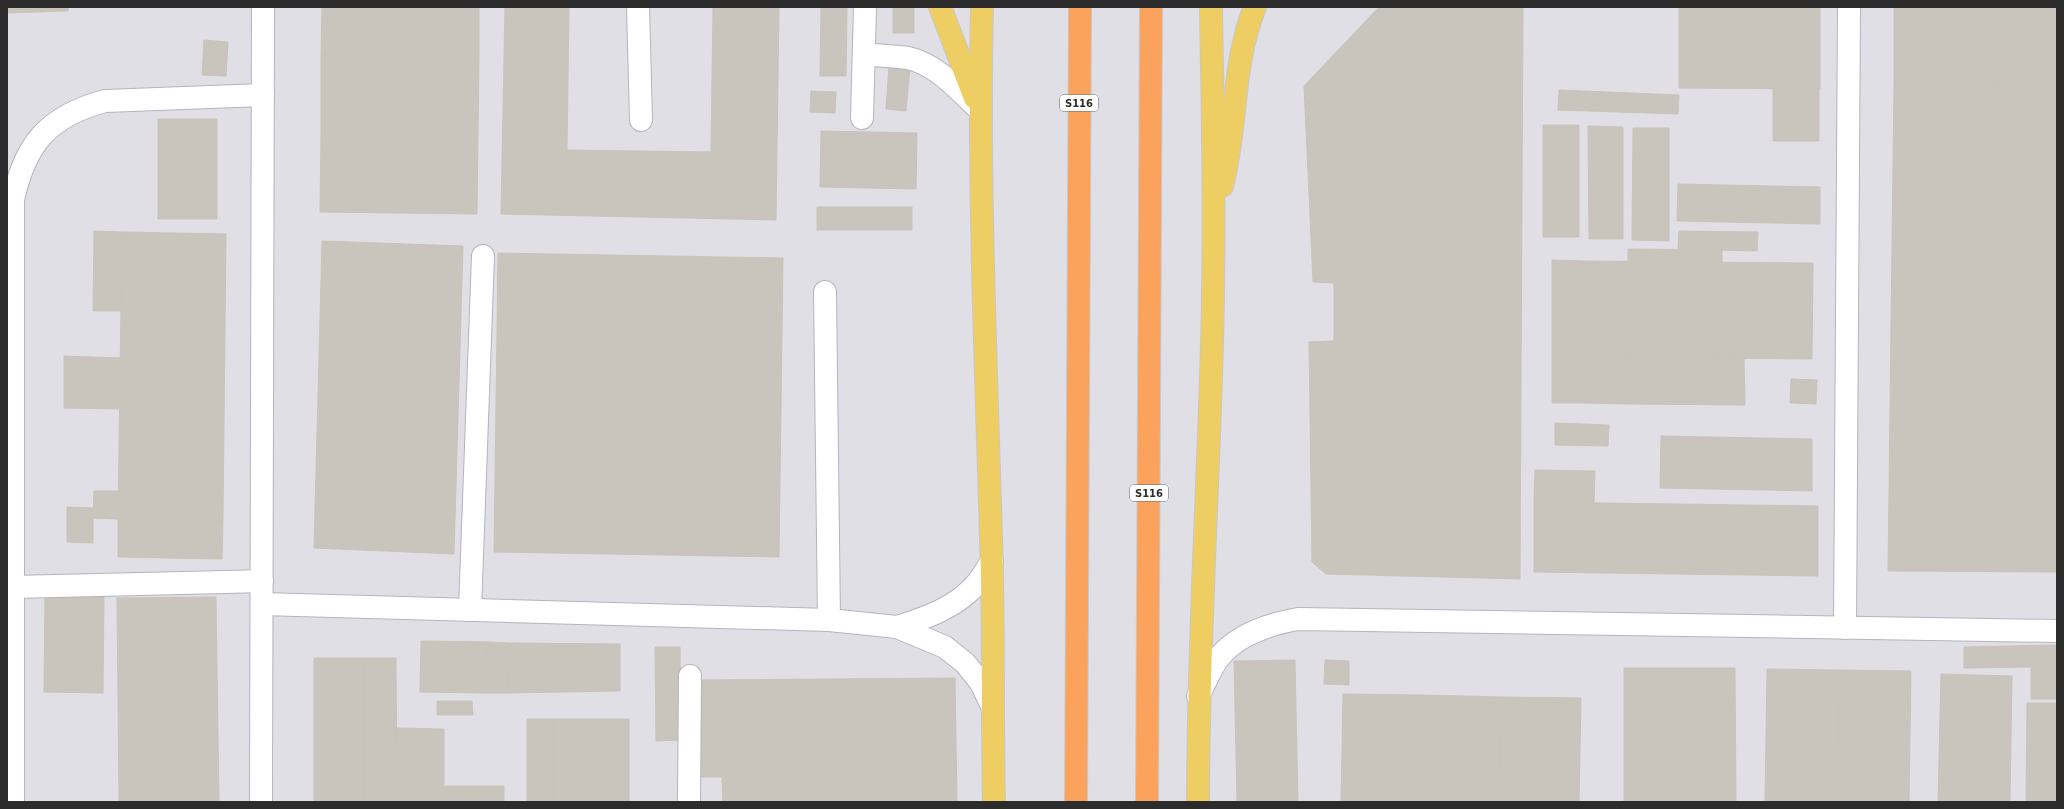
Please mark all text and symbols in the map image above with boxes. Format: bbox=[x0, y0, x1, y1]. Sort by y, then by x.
road number: S116 bbox=[1060, 95, 1098, 111]
road number: S116 bbox=[1130, 485, 1168, 501]

